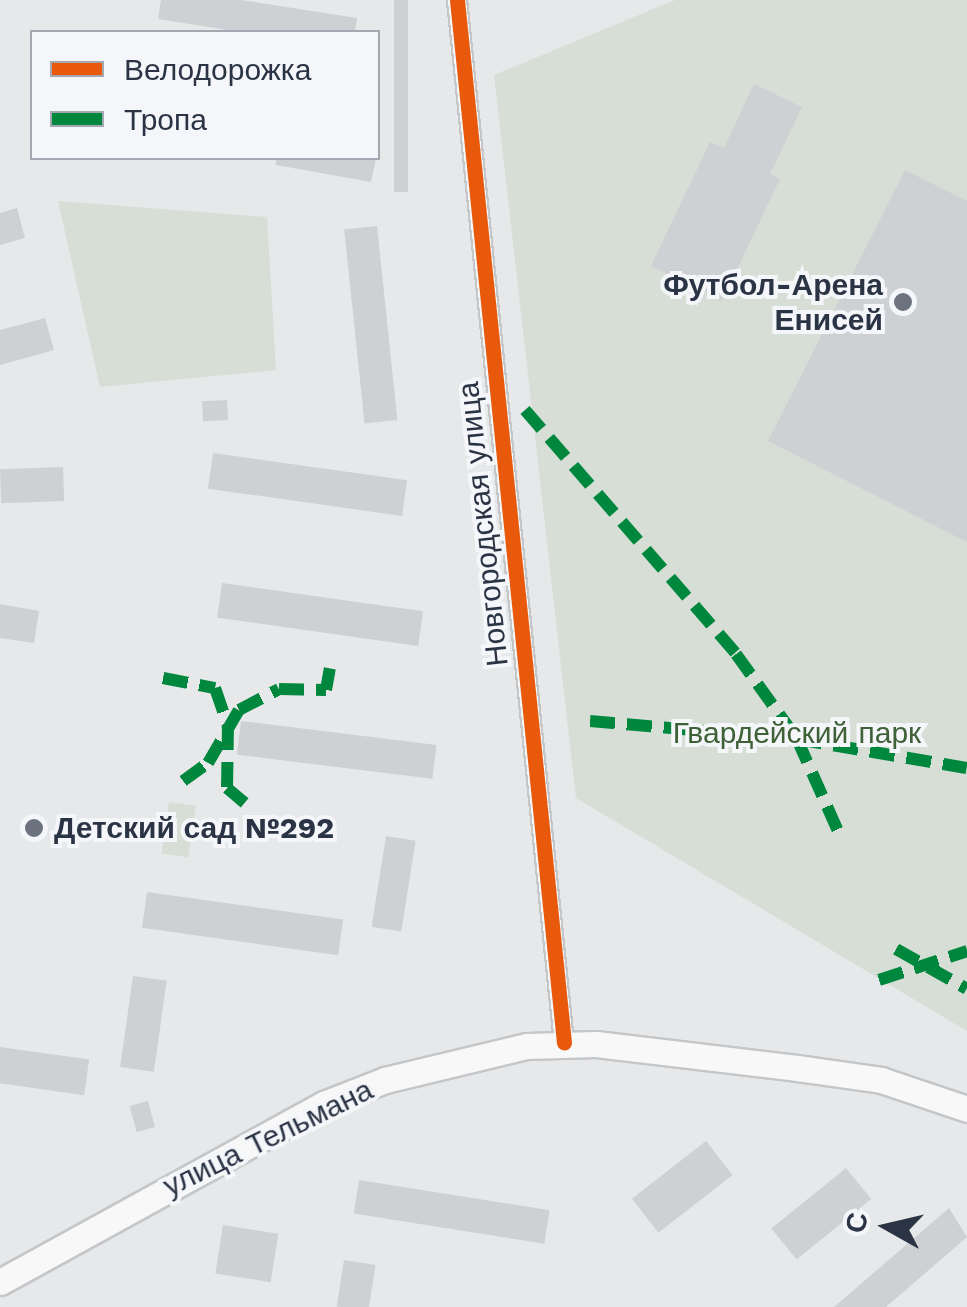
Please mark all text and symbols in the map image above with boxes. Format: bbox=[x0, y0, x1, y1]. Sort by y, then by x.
legend bbox=[30, 30, 380, 160]
text: Велодорожка bbox=[124, 52, 311, 87]
text: Тропа bbox=[124, 102, 207, 137]
place label: Футбол-Арена Енисей bbox=[663, 267, 883, 338]
marker: Футбол-Арена Енисей bbox=[892, 291, 914, 313]
street label: Новгородская улица bbox=[450, 380, 516, 668]
park label: Гвардейский парк bbox=[673, 715, 921, 751]
place label: Детский сад №292 bbox=[54, 810, 334, 846]
marker: Детский сад №292 bbox=[23, 817, 45, 839]
street label: улица Тельмана bbox=[157, 1072, 379, 1204]
north arrow bbox=[837, 1177, 937, 1277]
text: С bbox=[839, 1210, 875, 1235]

